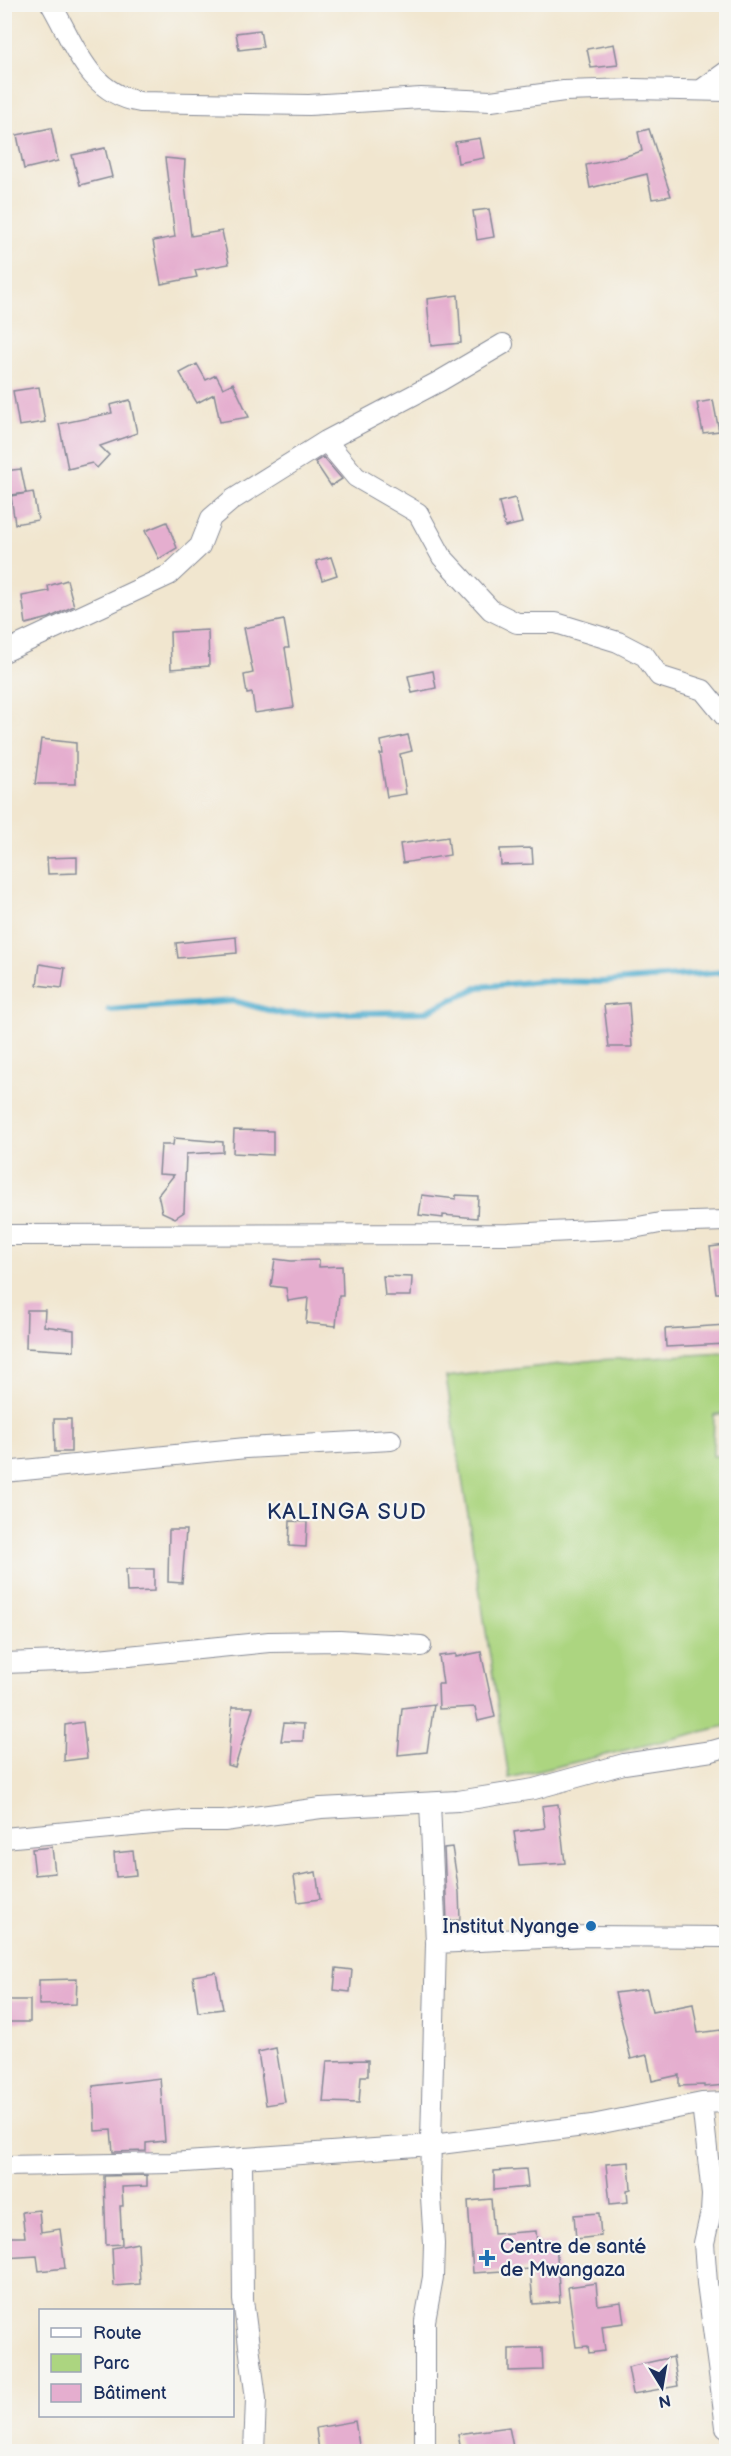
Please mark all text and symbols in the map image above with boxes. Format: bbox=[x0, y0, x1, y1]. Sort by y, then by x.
district label: KALINGA SUD bbox=[267, 1499, 427, 1526]
place label: Institut Nyange bbox=[443, 1915, 579, 1939]
marker: Institut Nyange bbox=[584, 1919, 598, 1933]
place label: Centre de santé de Mwangaza bbox=[500, 2235, 646, 2282]
marker: Centre de santé de Mwangaza bbox=[478, 2249, 496, 2267]
legend bbox=[39, 2309, 234, 2417]
text: Route bbox=[93, 2323, 142, 2344]
text: Parc bbox=[93, 2353, 130, 2374]
north arrow bbox=[632, 2357, 692, 2417]
text: Bâtiment bbox=[93, 2383, 167, 2404]
text: N bbox=[657, 2390, 672, 2411]

